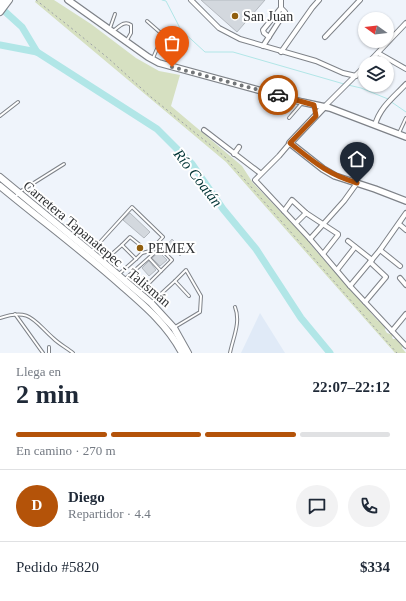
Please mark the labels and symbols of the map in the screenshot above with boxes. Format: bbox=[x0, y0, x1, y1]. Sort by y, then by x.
place label: San Juan bbox=[243, 9, 293, 24]
marker: San Juan bbox=[230, 11, 240, 21]
north arrow bbox=[358, 12, 394, 48]
pin bbox=[155, 26, 189, 67]
courier bbox=[258, 75, 298, 115]
pin bbox=[340, 142, 374, 183]
water label: Río Coatán bbox=[170, 145, 225, 210]
street label: Carretera Tapanatepec - Talismán bbox=[20, 178, 174, 310]
place label: PEMEX bbox=[148, 241, 195, 256]
marker: PEMEX bbox=[135, 243, 145, 253]

